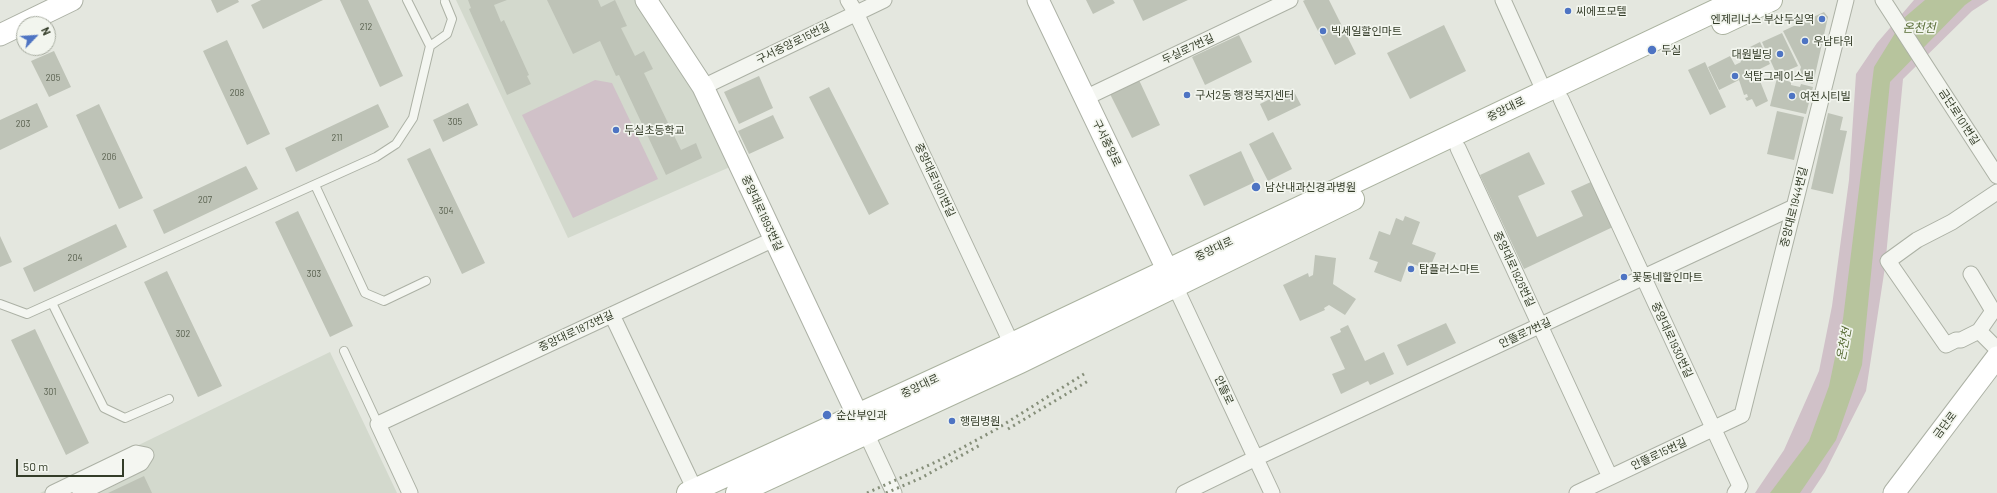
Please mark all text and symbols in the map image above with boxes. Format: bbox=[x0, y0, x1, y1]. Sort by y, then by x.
place label: 씨에프모텔 bbox=[1576, 4, 1627, 18]
marker: 씨에프모텔 bbox=[1563, 6, 1573, 16]
place label: 엔제리너스 부산두실역 bbox=[1711, 12, 1814, 26]
marker: 엔제리너스 부산두실역 bbox=[1817, 14, 1827, 24]
north arrow bbox=[16, 16, 56, 56]
street label: 구서중앙로15번길 bbox=[754, 19, 832, 67]
water label: 온천천 bbox=[1902, 21, 1936, 35]
house number: 212 bbox=[360, 22, 372, 32]
place label: 빅세일할인마트 bbox=[1331, 24, 1402, 38]
text: N bbox=[39, 25, 54, 37]
marker: 빅세일할인마트 bbox=[1318, 26, 1328, 36]
street label: 두실로7번길 bbox=[1160, 31, 1216, 67]
place label: 우남타워 bbox=[1813, 34, 1853, 48]
marker: 우남타워 bbox=[1800, 36, 1810, 46]
place label: 두실 bbox=[1661, 43, 1681, 57]
marker: 두실 bbox=[1646, 44, 1658, 56]
place label: 대원빌딩 bbox=[1732, 47, 1772, 61]
marker: 대원빌딩 bbox=[1775, 49, 1785, 59]
place label: 석탑그레이스빌 bbox=[1743, 69, 1814, 83]
marker: 석탑그레이스빌 bbox=[1730, 71, 1740, 81]
house number: 205 bbox=[46, 73, 60, 83]
street label: 금단로101번길 bbox=[1936, 86, 1982, 148]
house number: 208 bbox=[230, 88, 244, 98]
place label: 구서2동 행정복지센터 bbox=[1195, 88, 1294, 102]
place label: 여전시티빌 bbox=[1800, 89, 1851, 103]
marker: 구서2동 행정복지센터 bbox=[1182, 90, 1192, 100]
marker: 여전시티빌 bbox=[1787, 91, 1797, 101]
street label: 중앙대로 bbox=[1485, 94, 1527, 124]
house number: 305 bbox=[448, 117, 462, 127]
street label: 구서중앙로 bbox=[1090, 117, 1124, 169]
house number: 203 bbox=[16, 119, 30, 129]
place label: 두실초등학교 bbox=[624, 123, 685, 137]
marker: 두실초등학교 bbox=[611, 125, 621, 135]
house number: 211 bbox=[331, 133, 343, 143]
street label: 중앙대로1901번길 bbox=[912, 141, 958, 219]
house number: 206 bbox=[102, 152, 116, 162]
street label: 중앙대로1944번길 bbox=[1778, 165, 1810, 249]
street label: 중앙대로1893번길 bbox=[739, 173, 785, 253]
place label: 남산내과신경과병원 bbox=[1265, 180, 1356, 194]
marker: 남산내과신경과병원 bbox=[1250, 181, 1262, 193]
house number: 207 bbox=[198, 195, 212, 205]
house number: 304 bbox=[439, 206, 453, 216]
street label: 중앙대로1926번길 bbox=[1491, 229, 1537, 309]
street label: 중앙대로 bbox=[1193, 234, 1235, 264]
house number: 204 bbox=[68, 253, 82, 263]
place label: 탑플러스마트 bbox=[1419, 262, 1480, 276]
marker: 탑플러스마트 bbox=[1406, 264, 1416, 274]
house number: 303 bbox=[307, 269, 321, 279]
place label: 꽃동네할인마트 bbox=[1632, 270, 1703, 284]
marker: 꽃동네할인마트 bbox=[1619, 272, 1629, 282]
street label: 중앙대로1930번길 bbox=[1649, 300, 1695, 380]
street label: 중앙대로1873번길 bbox=[536, 308, 616, 354]
street label: 안뜰로7번길 bbox=[1497, 315, 1553, 351]
water label: 온천천 bbox=[1834, 326, 1854, 362]
house number: 302 bbox=[176, 329, 190, 339]
street label: 중앙대로 bbox=[899, 371, 941, 401]
street label: 안뜰로 bbox=[1212, 373, 1236, 407]
house number: 301 bbox=[44, 387, 56, 397]
place label: 순산부인과 bbox=[836, 408, 887, 422]
marker: 순산부인과 bbox=[821, 409, 833, 421]
street label: 금단로 bbox=[1931, 409, 1959, 441]
place label: 행림병원 bbox=[960, 414, 1000, 428]
marker: 행림병원 bbox=[947, 416, 957, 426]
street label: 안뜰로15번길 bbox=[1629, 435, 1689, 473]
scale bar bbox=[18, 451, 126, 477]
text: 50 m bbox=[23, 459, 48, 473]

